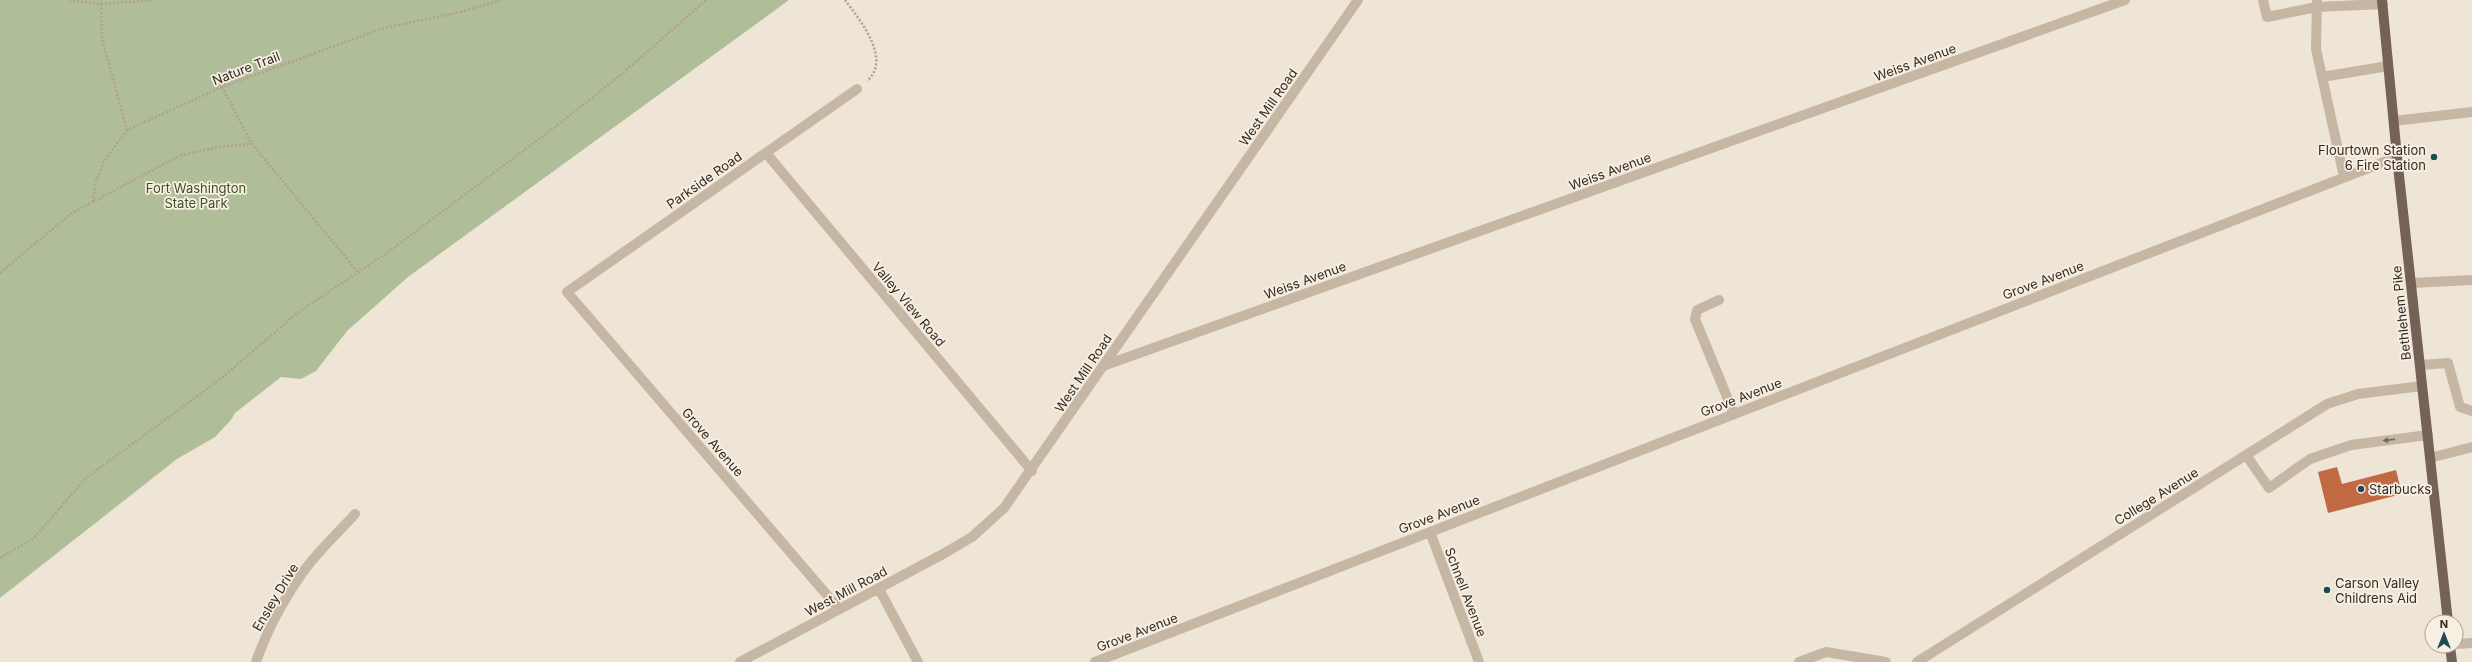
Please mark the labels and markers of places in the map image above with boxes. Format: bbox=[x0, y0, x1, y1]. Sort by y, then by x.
place label: Flourtown Station 6 Fire Station bbox=[2318, 142, 2426, 173]
marker: Flourtown Station 6 Fire Station bbox=[2429, 152, 2439, 162]
place label: Starbucks bbox=[2369, 481, 2431, 497]
marker: Starbucks bbox=[2356, 484, 2366, 494]
place label: Carson Valley Childrens Aid bbox=[2335, 575, 2419, 606]
marker: Carson Valley Childrens Aid bbox=[2322, 585, 2332, 595]

